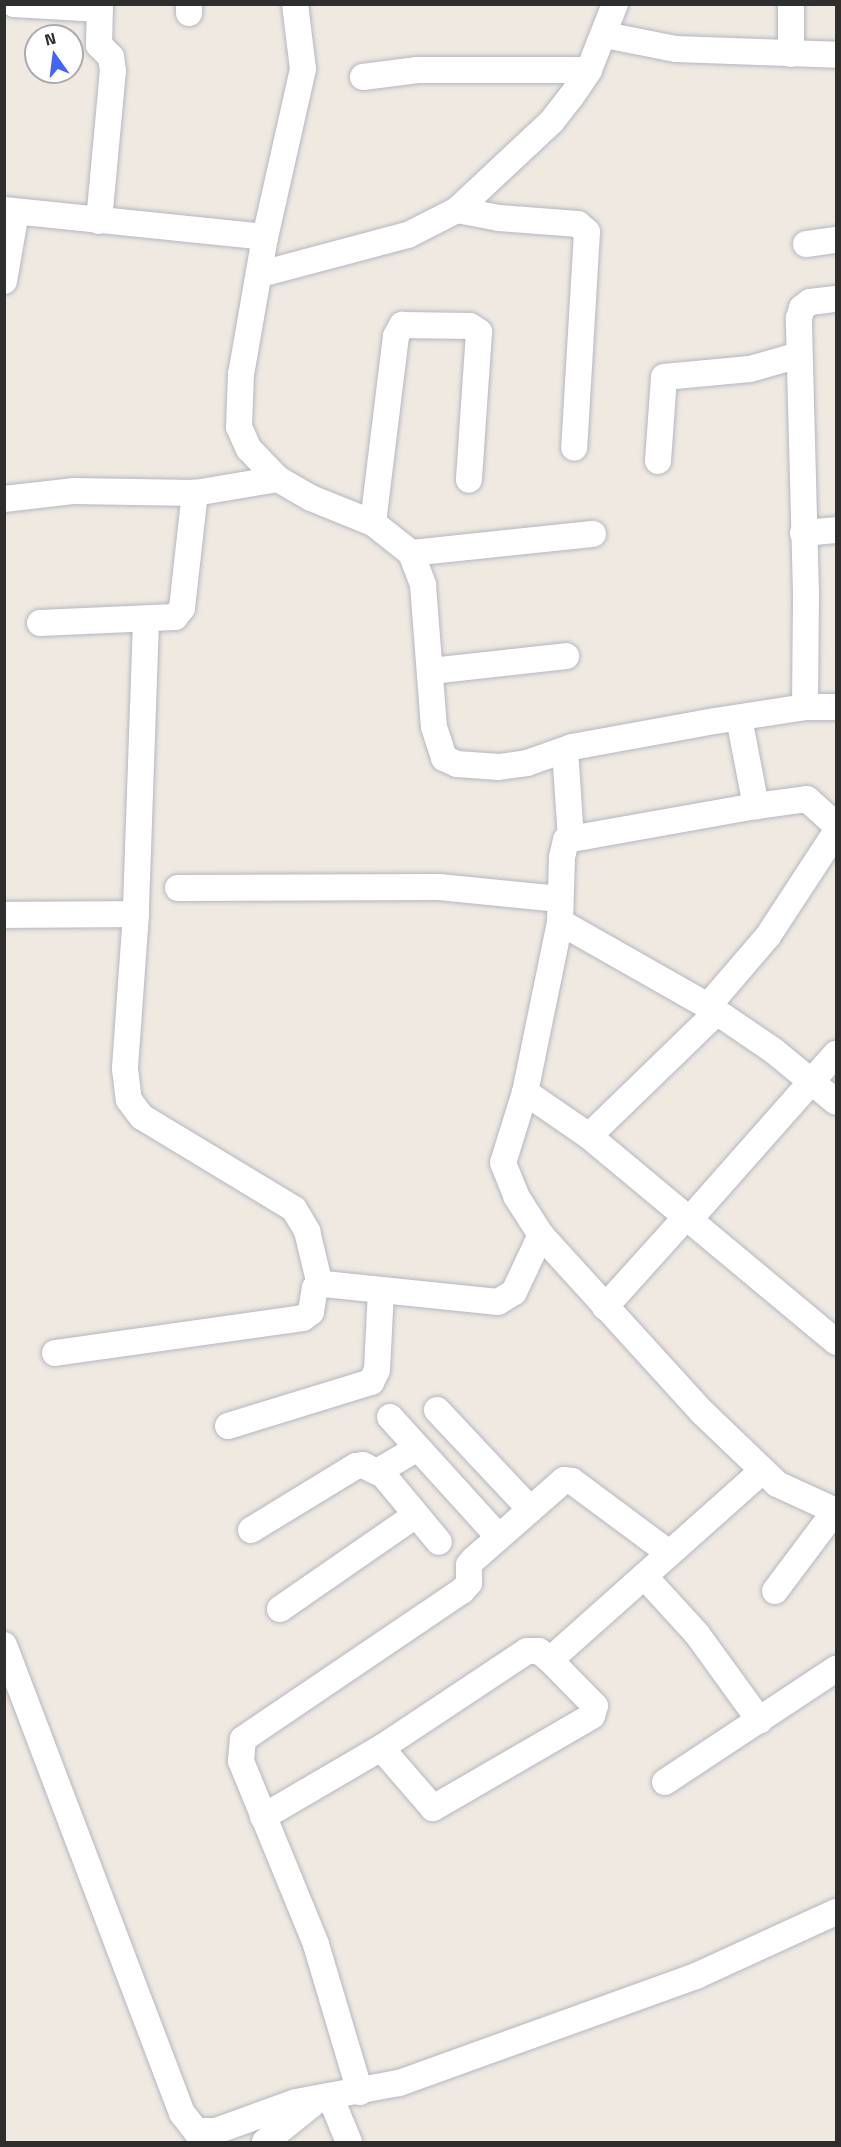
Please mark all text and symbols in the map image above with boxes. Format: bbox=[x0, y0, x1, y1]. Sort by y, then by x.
north arrow bbox=[24, 24, 84, 84]
text: N bbox=[42, 25, 58, 51]

